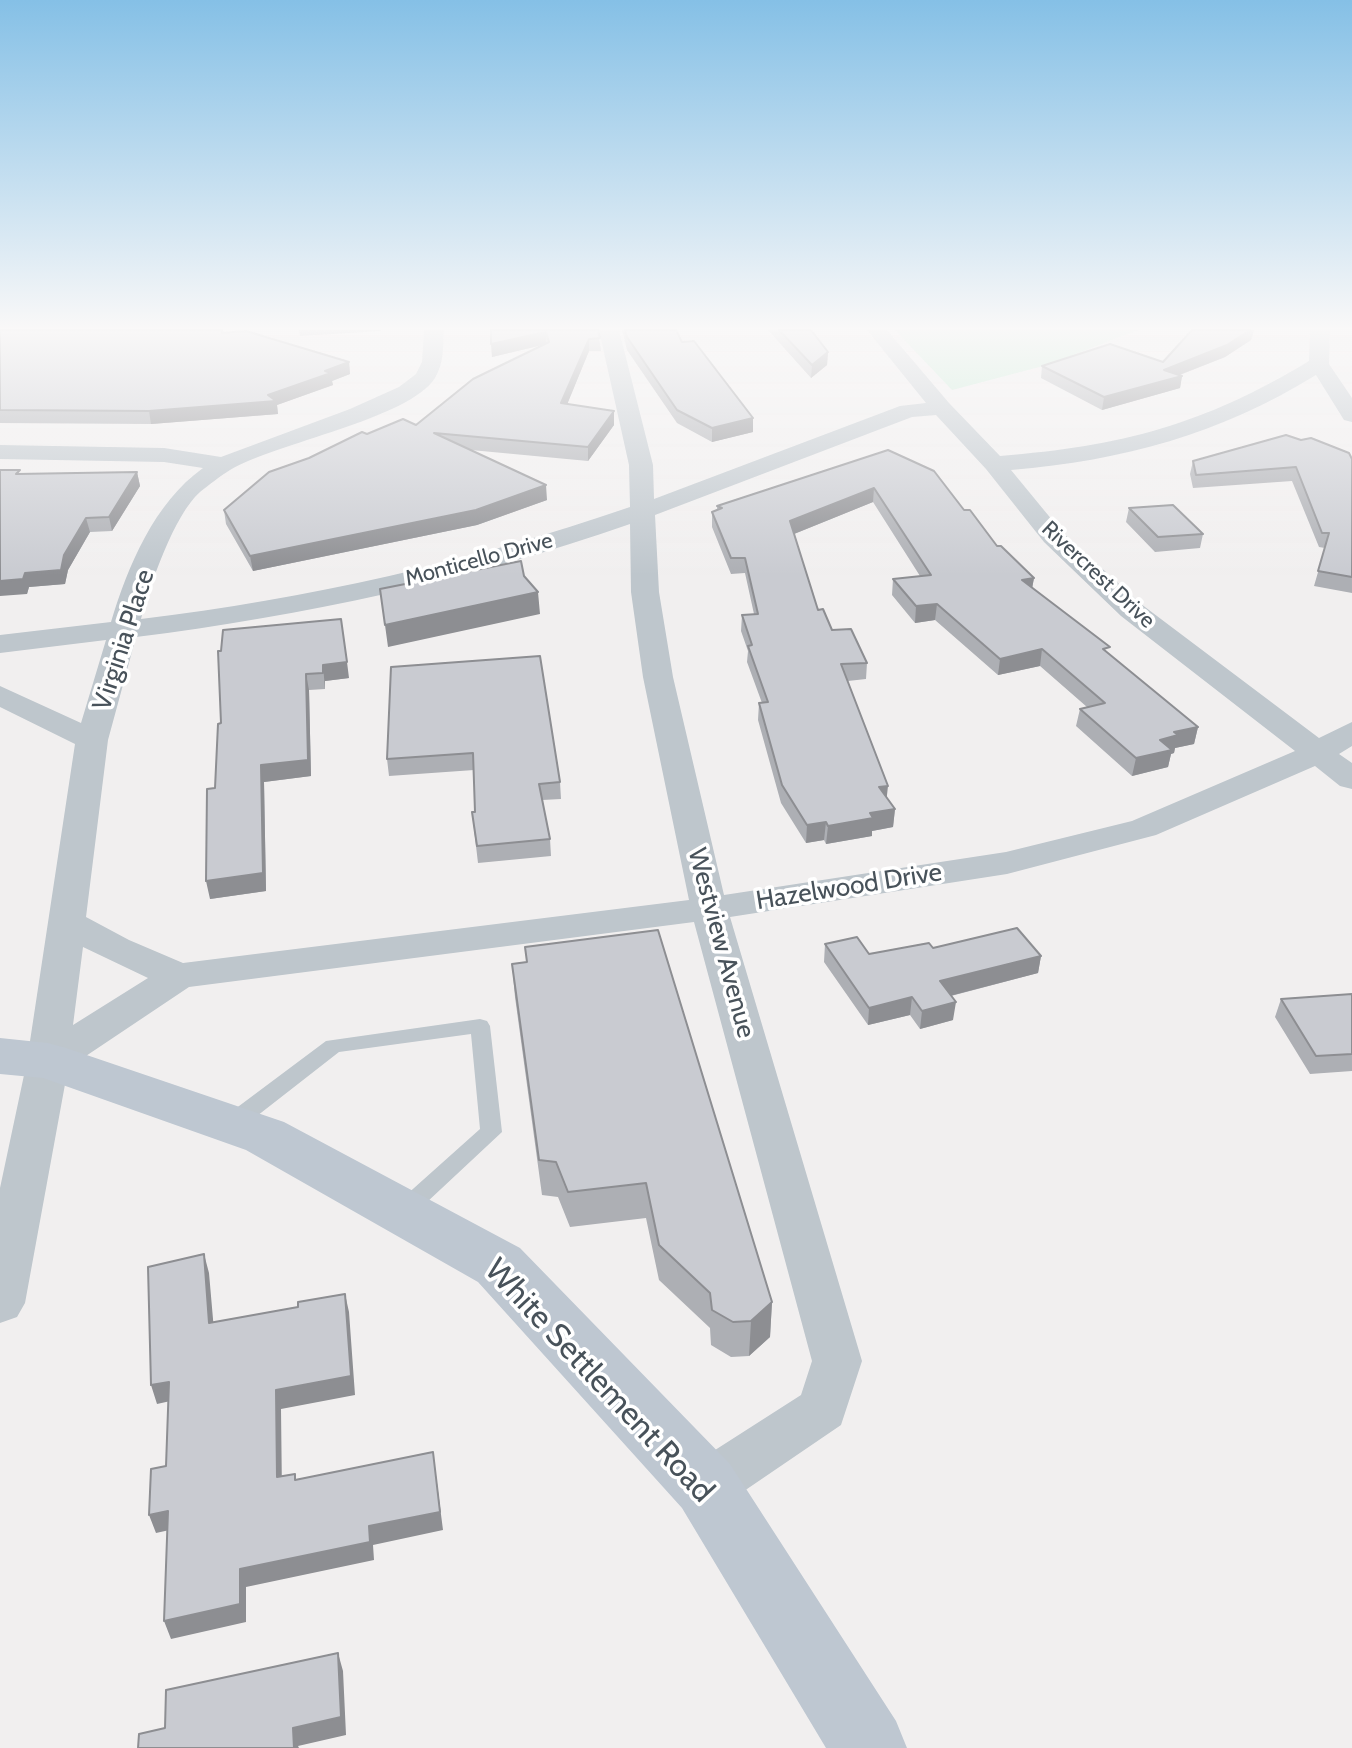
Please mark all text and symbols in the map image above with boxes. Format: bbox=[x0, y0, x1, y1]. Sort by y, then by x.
street label: Rivercrest Drive bbox=[1036, 516, 1160, 634]
street label: Monticello Drive bbox=[402, 528, 556, 592]
street label: Virginia Place bbox=[87, 566, 161, 714]
street label: Westview Avenue bbox=[681, 845, 761, 1041]
street label: Hazelwood Drive bbox=[754, 857, 944, 917]
street label: White Settlement Road bbox=[476, 1251, 722, 1511]

